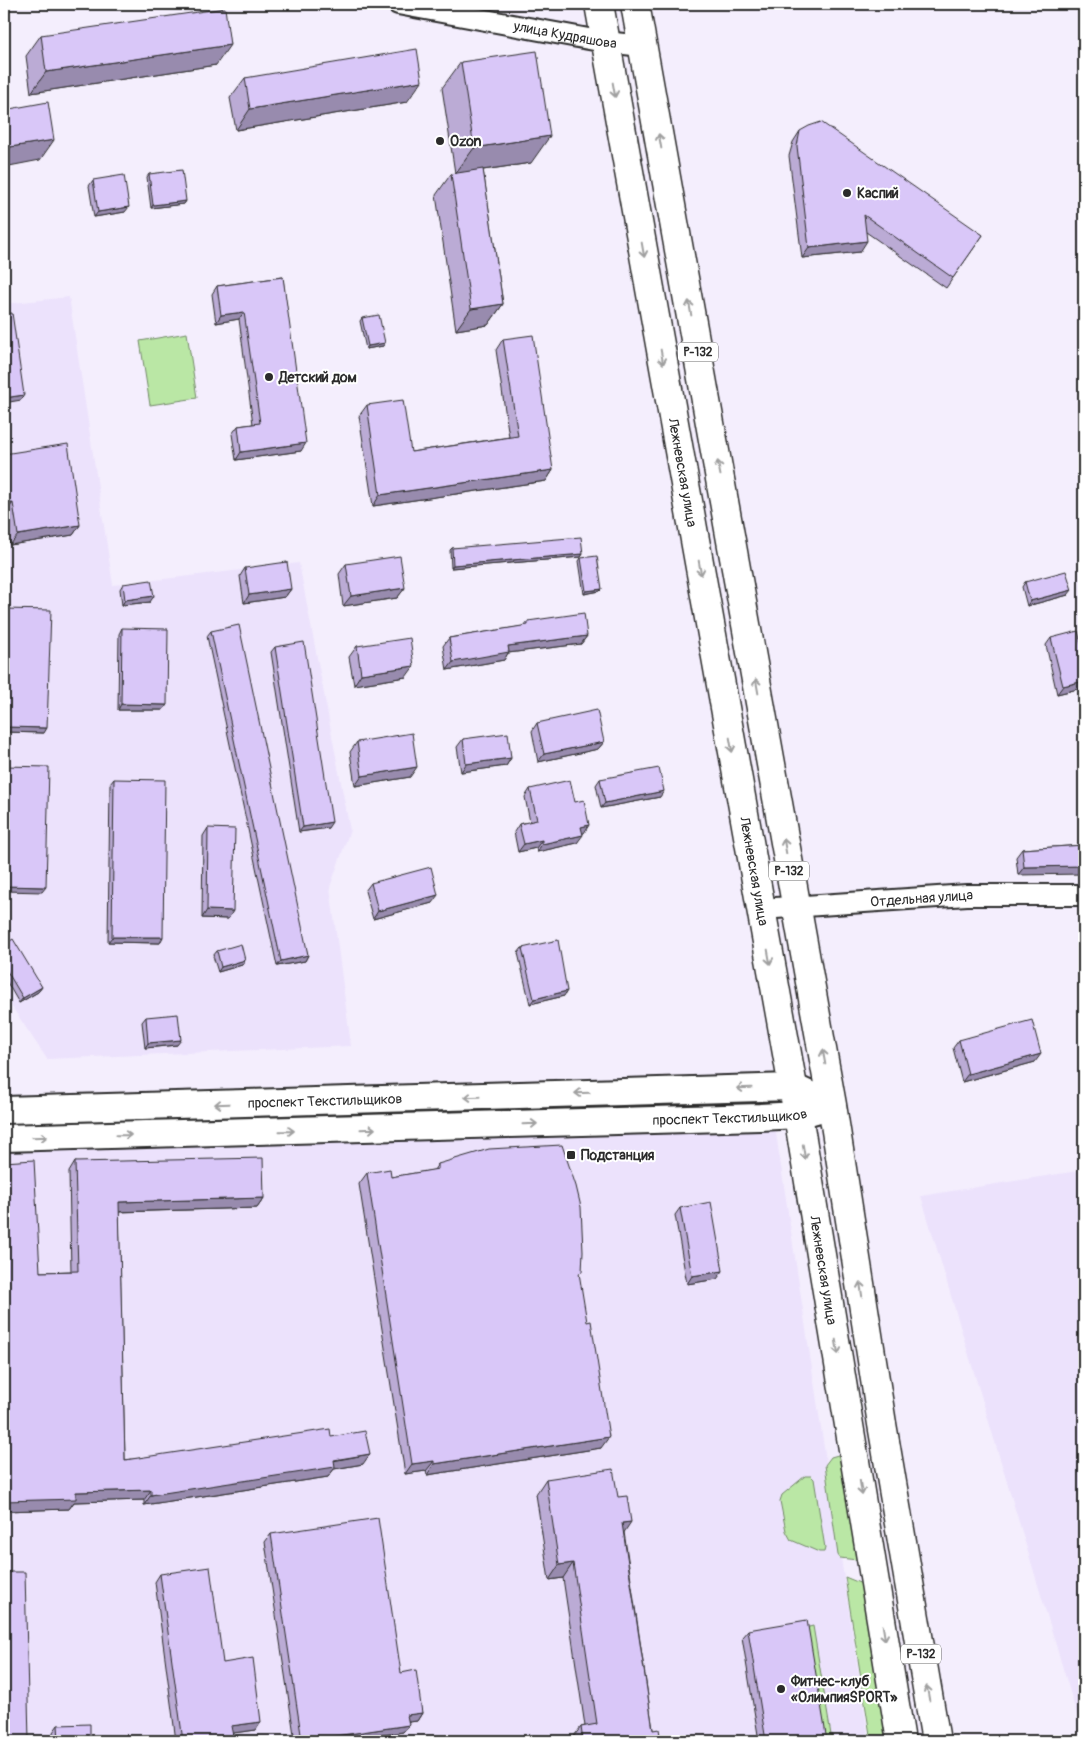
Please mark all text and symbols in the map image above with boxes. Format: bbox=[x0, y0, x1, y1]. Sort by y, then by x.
street label: улица Кудряшова bbox=[511, 17, 618, 52]
one-way arrow bbox=[610, 82, 619, 98]
place label: Ozon bbox=[450, 133, 482, 150]
one-way arrow bbox=[654, 133, 664, 149]
marker: Ozon bbox=[434, 135, 446, 147]
place label: Каспий bbox=[857, 185, 899, 202]
marker: Каспий bbox=[841, 187, 853, 199]
one-way arrow bbox=[638, 242, 648, 258]
one-way arrow bbox=[684, 300, 694, 316]
road number: Р-132 bbox=[678, 342, 718, 362]
one-way arrow bbox=[657, 348, 667, 364]
place label: Детский дом bbox=[278, 369, 357, 386]
marker: Детский дом bbox=[263, 371, 275, 383]
street label: Лежневская улица bbox=[665, 416, 701, 528]
one-way arrow bbox=[713, 460, 723, 476]
one-way arrow bbox=[696, 559, 706, 575]
one-way arrow bbox=[751, 678, 761, 694]
one-way arrow bbox=[726, 737, 736, 753]
street label: Лежневская улица bbox=[736, 814, 772, 927]
one-way arrow bbox=[779, 838, 789, 854]
road number: Р-132 bbox=[769, 861, 809, 880]
street label: Отдельная улица bbox=[870, 887, 973, 910]
one-way arrow bbox=[765, 949, 775, 965]
one-way arrow bbox=[818, 1049, 828, 1065]
one-way arrow bbox=[736, 1084, 752, 1093]
one-way arrow bbox=[574, 1089, 590, 1098]
street label: проспект Текстильщиков bbox=[247, 1090, 403, 1111]
one-way arrow bbox=[464, 1092, 480, 1101]
one-way arrow bbox=[214, 1099, 230, 1108]
street label: проспект Текстильщиков bbox=[652, 1104, 809, 1128]
one-way arrow bbox=[522, 1119, 538, 1129]
one-way arrow bbox=[360, 1124, 376, 1134]
one-way arrow bbox=[278, 1126, 295, 1136]
one-way arrow bbox=[116, 1130, 132, 1139]
one-way arrow bbox=[31, 1132, 47, 1142]
one-way arrow bbox=[800, 1144, 810, 1160]
place label: Подстанция bbox=[581, 1147, 655, 1164]
marker: Подстанция bbox=[565, 1149, 577, 1161]
street label: Лежневская улица bbox=[806, 1213, 841, 1326]
one-way arrow bbox=[856, 1281, 866, 1297]
one-way arrow bbox=[832, 1338, 842, 1354]
one-way arrow bbox=[856, 1480, 866, 1496]
one-way arrow bbox=[880, 1624, 890, 1640]
road number: Р-132 bbox=[901, 1645, 941, 1664]
place label: Фитнес-клуб «ОлимпияSPORT» bbox=[790, 1673, 898, 1706]
marker: Фитнес-клуб «ОлимпияSPORT» bbox=[775, 1683, 787, 1695]
one-way arrow bbox=[923, 1686, 933, 1702]

